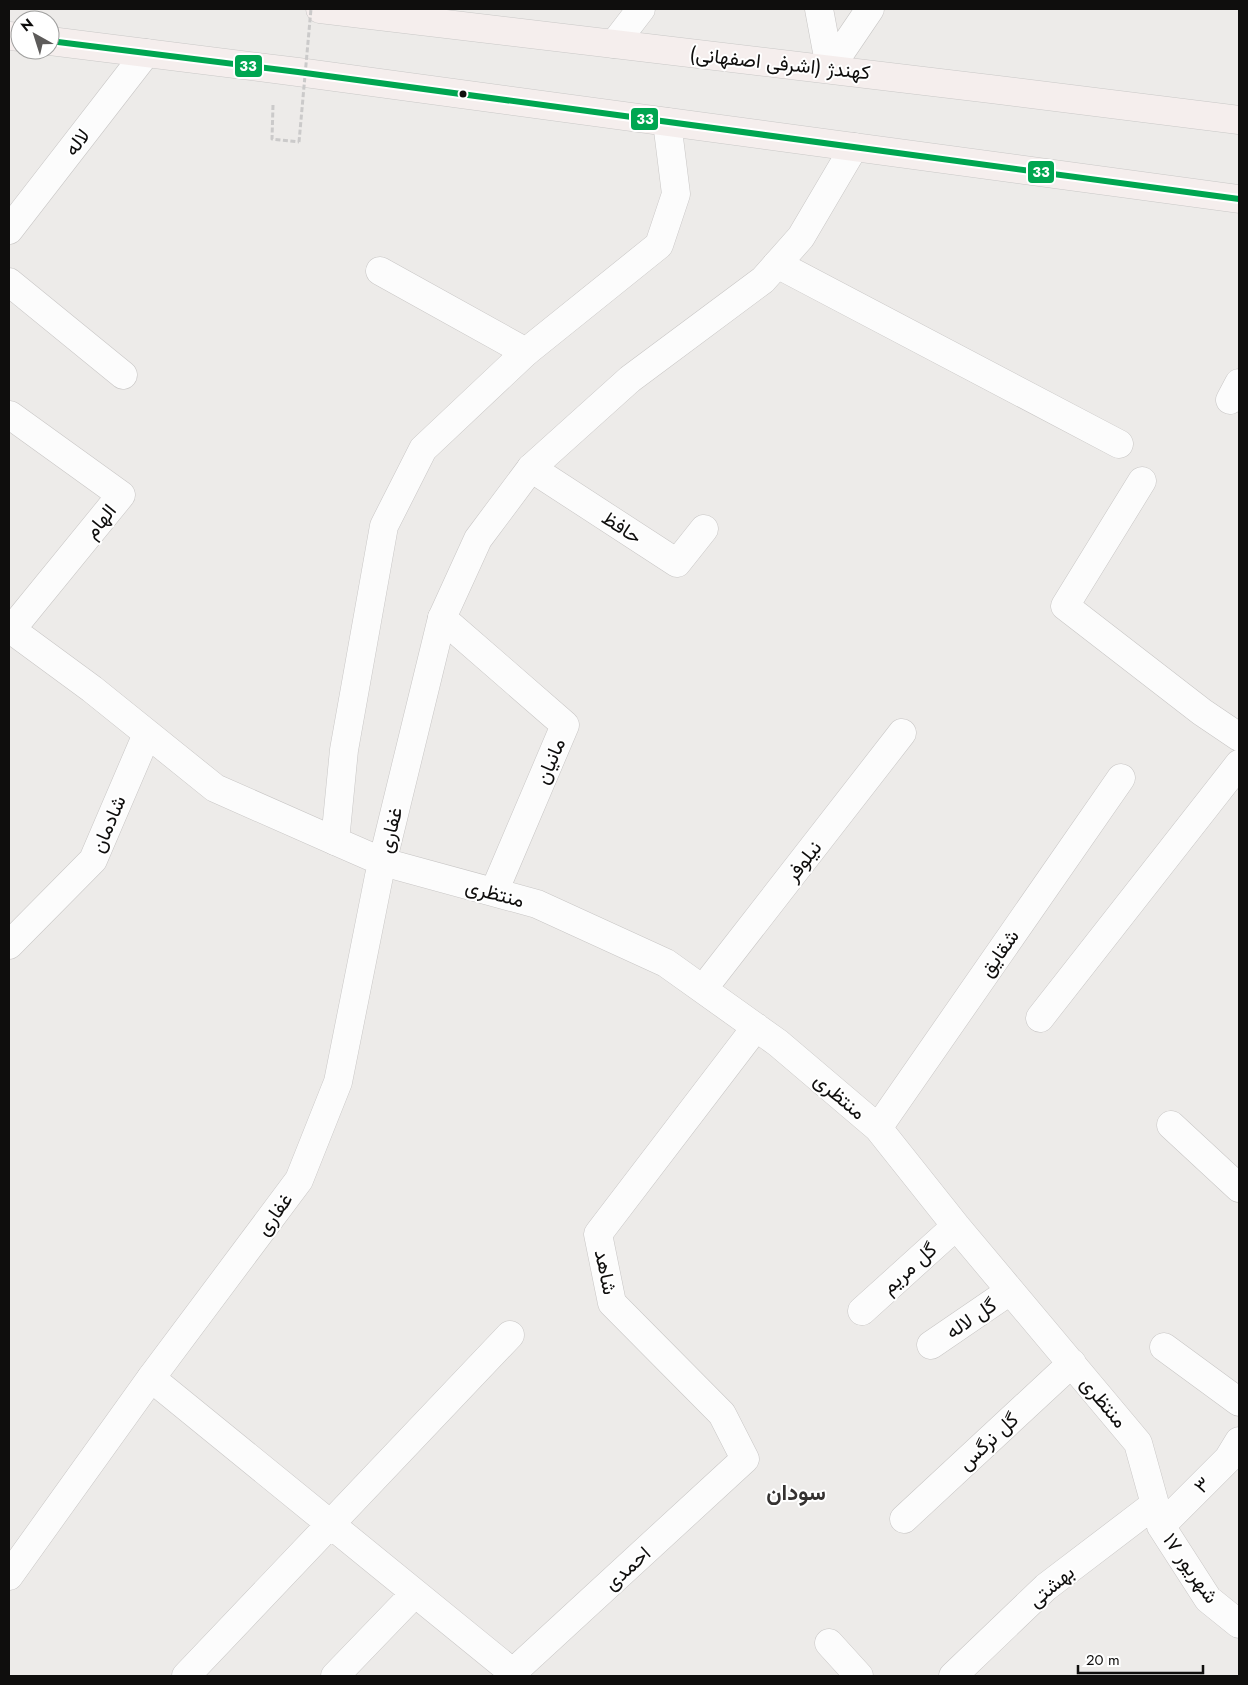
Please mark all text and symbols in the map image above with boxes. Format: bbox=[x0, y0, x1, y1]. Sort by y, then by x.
north arrow bbox=[10, 10, 60, 60]
text: N bbox=[16, 14, 37, 36]
street label: کهندژ (اشرفی اصفهانی) bbox=[688, 40, 872, 87]
line badge: 33 bbox=[234, 54, 263, 78]
text: 33 bbox=[239, 56, 257, 76]
unlabelled marker bbox=[458, 89, 468, 99]
line badge: 33 bbox=[630, 107, 659, 131]
text: 33 bbox=[636, 109, 654, 129]
street label: لاله bbox=[58, 123, 97, 162]
line badge: 33 bbox=[1027, 160, 1055, 184]
text: 33 bbox=[1032, 162, 1050, 182]
street label: الهام bbox=[77, 498, 123, 545]
street label: حافظ bbox=[596, 504, 648, 551]
street label: مانیان bbox=[528, 734, 573, 789]
street label: شادمان bbox=[83, 791, 134, 857]
street label: غفاری bbox=[371, 804, 410, 856]
street label: نیلوفر bbox=[777, 835, 829, 889]
street label: منتظری bbox=[462, 872, 528, 915]
street label: شقایق bbox=[972, 923, 1026, 983]
street label: منتظری bbox=[807, 1066, 872, 1127]
street label: غفاری bbox=[249, 1187, 300, 1242]
street label: گل مریم bbox=[875, 1236, 943, 1301]
street label: شاهد bbox=[587, 1247, 624, 1297]
street label: گل لاله bbox=[940, 1291, 1003, 1346]
street label: منتظری bbox=[1073, 1370, 1134, 1435]
street label: گل نرگس bbox=[952, 1406, 1025, 1477]
street label: ۳ bbox=[1187, 1470, 1217, 1500]
district label: سودان bbox=[766, 1476, 826, 1508]
street label: ۱۷ شهریور bbox=[1156, 1527, 1225, 1609]
street label: احمدی bbox=[597, 1539, 657, 1597]
street label: بهشتی bbox=[1022, 1558, 1081, 1614]
scale bar bbox=[1078, 1642, 1203, 1674]
text: 20 m bbox=[1086, 1649, 1120, 1671]

